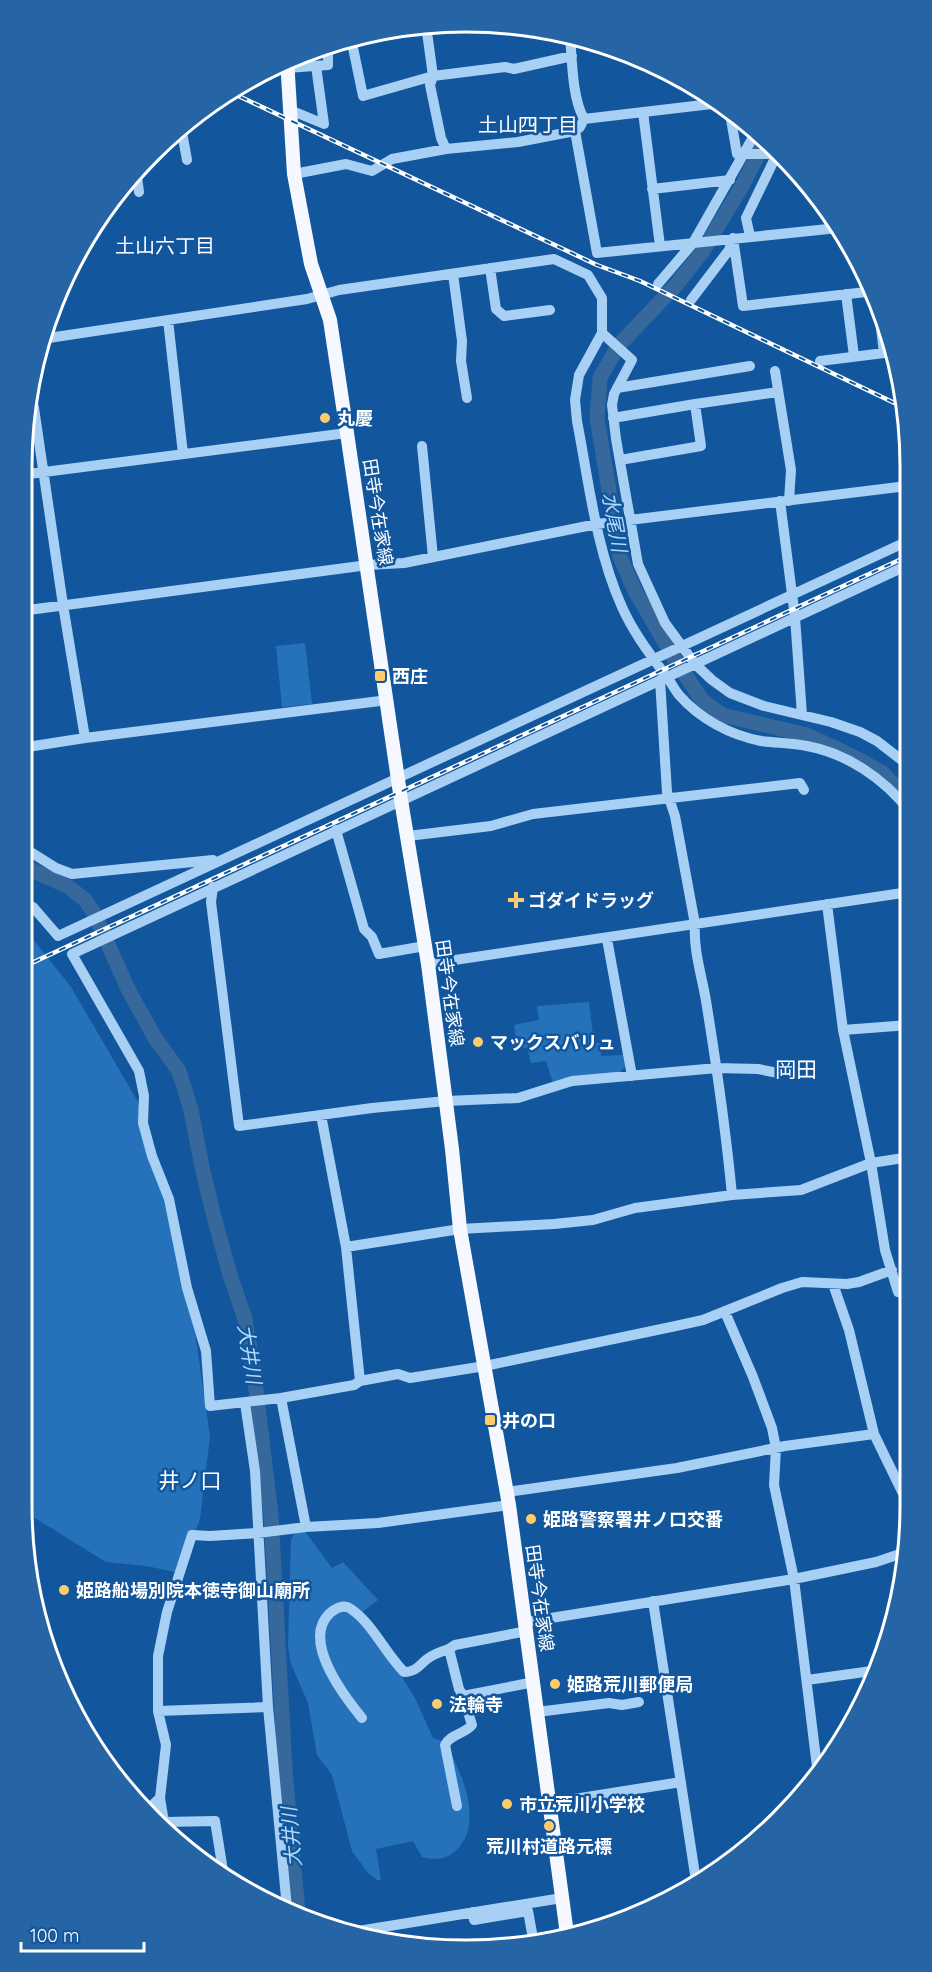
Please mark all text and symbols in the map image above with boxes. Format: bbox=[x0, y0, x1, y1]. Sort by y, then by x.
district label: 土山四丁目 bbox=[478, 112, 578, 137]
district label: 土山六丁目 bbox=[115, 233, 215, 258]
place label: 丸慶 bbox=[337, 407, 373, 430]
marker: 丸慶 bbox=[318, 411, 332, 425]
street label: 田寺今在家線 bbox=[358, 457, 398, 567]
water label: 水尾川 bbox=[597, 490, 633, 556]
place label: 西庄 bbox=[392, 665, 428, 688]
marker: 西庄 bbox=[373, 669, 387, 683]
place label: ゴダイドラッグ bbox=[528, 889, 654, 912]
marker: ゴダイドラッグ bbox=[509, 893, 523, 907]
street label: 田寺今在家線 bbox=[431, 938, 469, 1048]
place label: マックスバリュ bbox=[490, 1031, 615, 1054]
marker: マックスバリュ bbox=[471, 1035, 485, 1049]
district label: 岡田 bbox=[775, 1056, 817, 1082]
water label: 大井川 bbox=[233, 1322, 267, 1388]
place label: 井の口 bbox=[502, 1409, 556, 1432]
marker: 井の口 bbox=[483, 1413, 497, 1427]
district label: 井ノ口 bbox=[159, 1467, 222, 1493]
place label: 姫路警察署井ノ口交番 bbox=[543, 1508, 723, 1531]
marker: 姫路警察署井ノ口交番 bbox=[524, 1512, 538, 1526]
street label: 田寺今在家線 bbox=[521, 1543, 559, 1653]
place label: 姫路船場別院本徳寺御山廟所 bbox=[76, 1579, 310, 1602]
marker: 姫路船場別院本徳寺御山廟所 bbox=[57, 1583, 71, 1597]
place label: 姫路荒川郵便局 bbox=[567, 1673, 693, 1696]
marker: 姫路荒川郵便局 bbox=[548, 1677, 562, 1691]
place label: 法輪寺 bbox=[449, 1693, 503, 1716]
marker: 法輪寺 bbox=[430, 1697, 444, 1711]
place label: 市立荒川小学校 bbox=[519, 1793, 645, 1816]
marker: 市立荒川小学校 bbox=[500, 1797, 514, 1811]
water label: 大井川 bbox=[276, 1804, 306, 1868]
marker: 荒川村道路元標 bbox=[542, 1819, 556, 1833]
place label: 荒川村道路元標 bbox=[486, 1835, 612, 1858]
scale bar bbox=[21, 1915, 144, 1953]
text: 100 m bbox=[30, 1924, 79, 1947]

